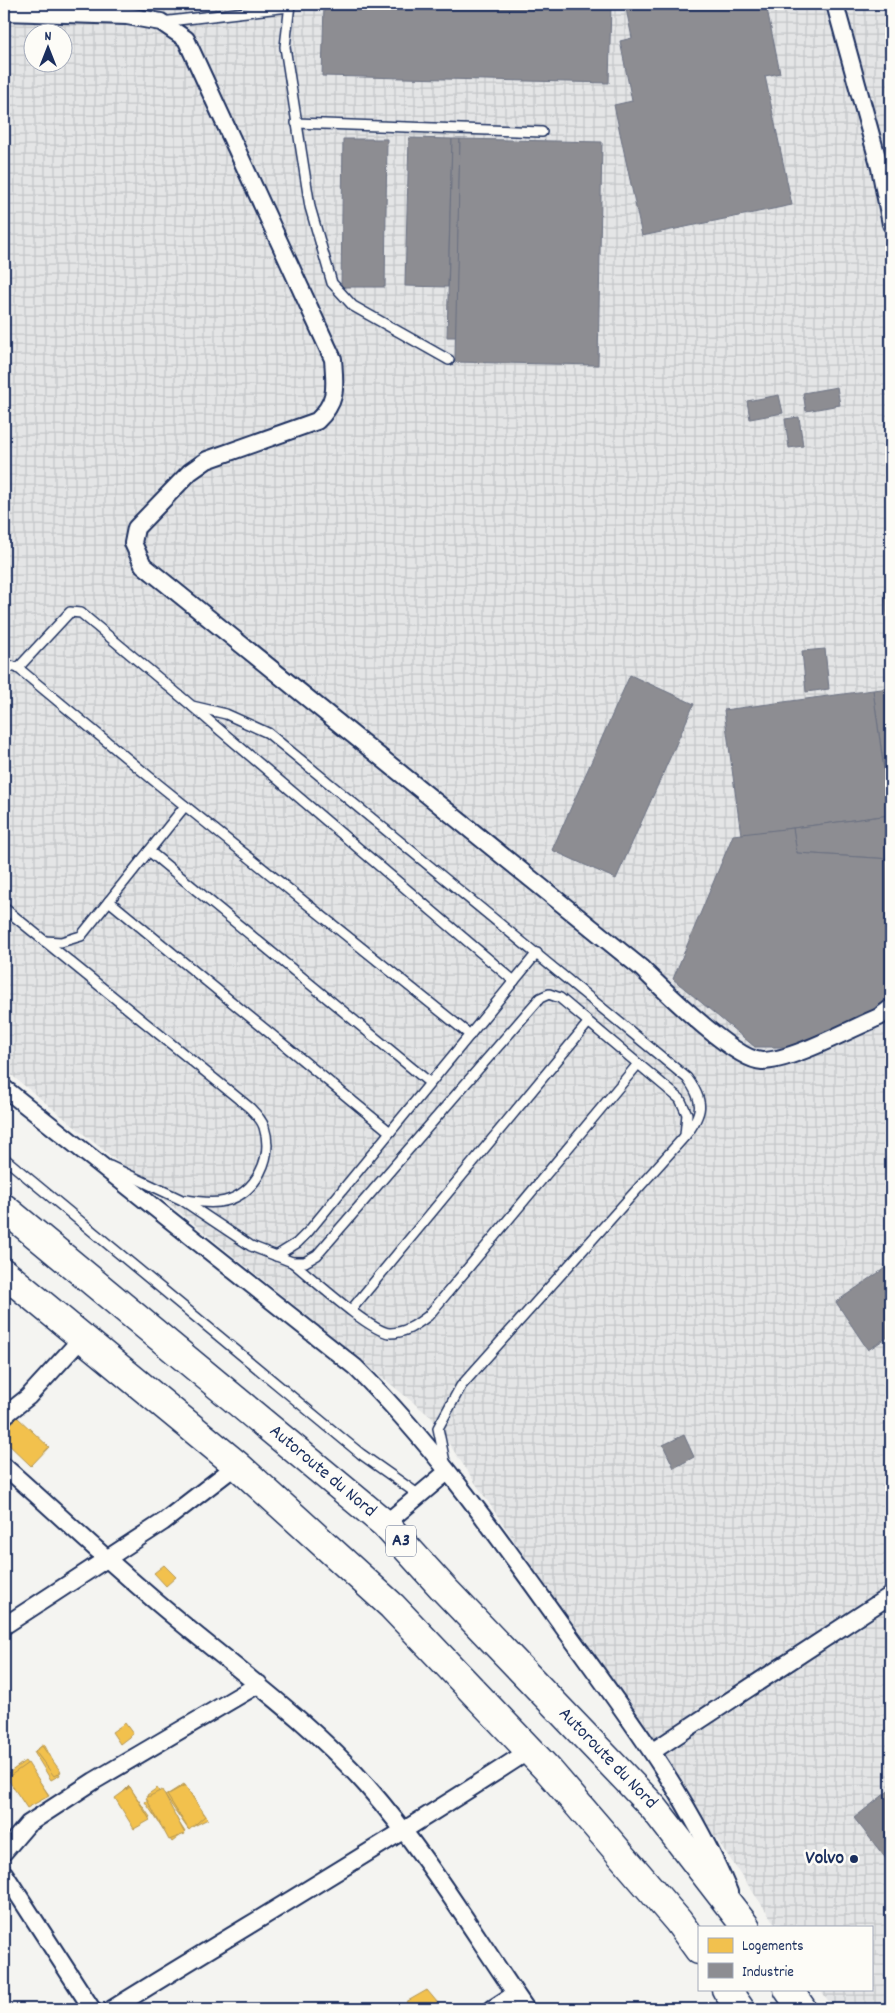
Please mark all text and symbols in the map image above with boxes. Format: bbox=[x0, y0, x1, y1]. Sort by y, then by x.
north arrow bbox=[22, 22, 72, 72]
text: N bbox=[45, 27, 52, 47]
street label: Autoroute du Nord bbox=[262, 1419, 382, 1525]
road number: A3 bbox=[386, 1525, 416, 1556]
street label: Autoroute du Nord bbox=[551, 1702, 663, 1816]
place label: Volvo bbox=[806, 1846, 845, 1873]
marker: Volvo bbox=[848, 1853, 860, 1865]
legend bbox=[698, 1926, 872, 1990]
text: Logements bbox=[742, 1936, 804, 1958]
text: Industrie bbox=[742, 1962, 794, 1984]

